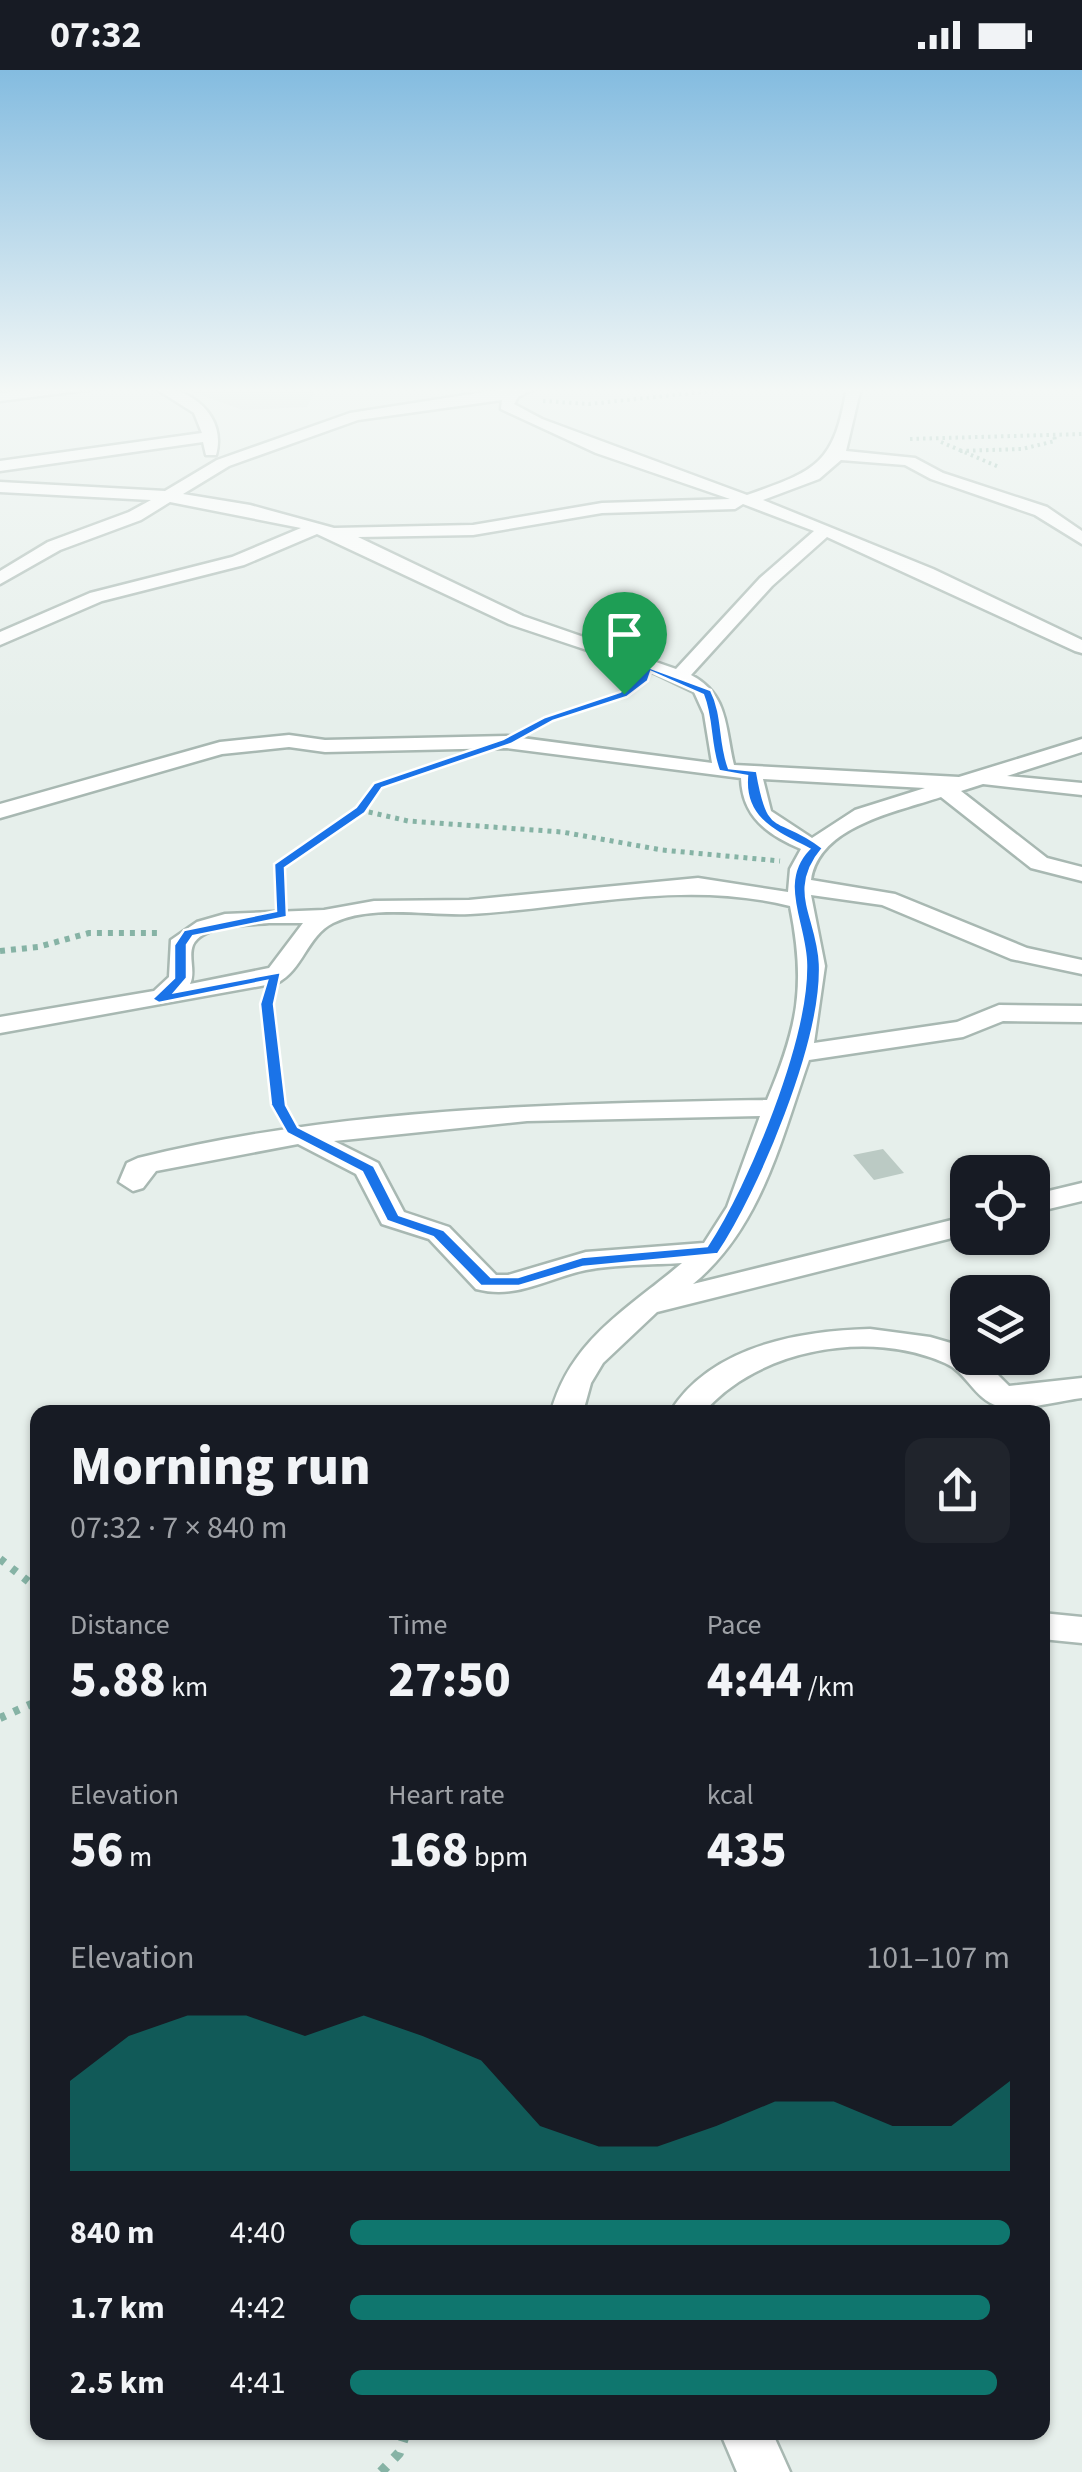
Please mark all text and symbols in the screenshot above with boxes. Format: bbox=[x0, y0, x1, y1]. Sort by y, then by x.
text: 07:32 bbox=[50, 8, 142, 62]
pin bbox=[582, 592, 667, 695]
icon: arrive bbox=[597, 607, 652, 662]
map controls bbox=[950, 1155, 1050, 1375]
button: locate bbox=[950, 1155, 1050, 1255]
button: layers bbox=[950, 1275, 1050, 1375]
text: Morning run bbox=[70, 1428, 371, 1506]
button: share bbox=[905, 1438, 1010, 1543]
text: 07:32 · 7 × 840 m bbox=[70, 1505, 288, 1551]
text: Distance bbox=[70, 1605, 170, 1645]
text: Time bbox=[388, 1605, 447, 1645]
text: Pace bbox=[707, 1605, 762, 1645]
text: 5.88 bbox=[70, 1645, 166, 1716]
text: 27:50 bbox=[388, 1645, 511, 1716]
text: 4:44 bbox=[707, 1645, 802, 1716]
text: km bbox=[166, 1667, 208, 1707]
text: /km bbox=[802, 1667, 855, 1707]
text: Elevation bbox=[70, 1775, 179, 1815]
text: Heart rate bbox=[388, 1775, 505, 1815]
text: kcal bbox=[707, 1775, 754, 1815]
text: 56 bbox=[70, 1815, 123, 1886]
text: 168 bbox=[388, 1815, 468, 1886]
text: 435 bbox=[707, 1815, 787, 1886]
text: m bbox=[123, 1837, 152, 1877]
text: bpm bbox=[468, 1837, 528, 1877]
text: Elevation bbox=[70, 1935, 195, 1981]
text: 101–107 m bbox=[866, 1935, 1010, 1981]
text: 840 m bbox=[70, 2210, 155, 2256]
text: 4:40 bbox=[230, 2210, 286, 2256]
text: 1.7 km bbox=[70, 2285, 165, 2331]
text: 4:42 bbox=[230, 2285, 286, 2331]
text: 2.5 km bbox=[70, 2360, 165, 2406]
text: 4:41 bbox=[230, 2360, 286, 2406]

